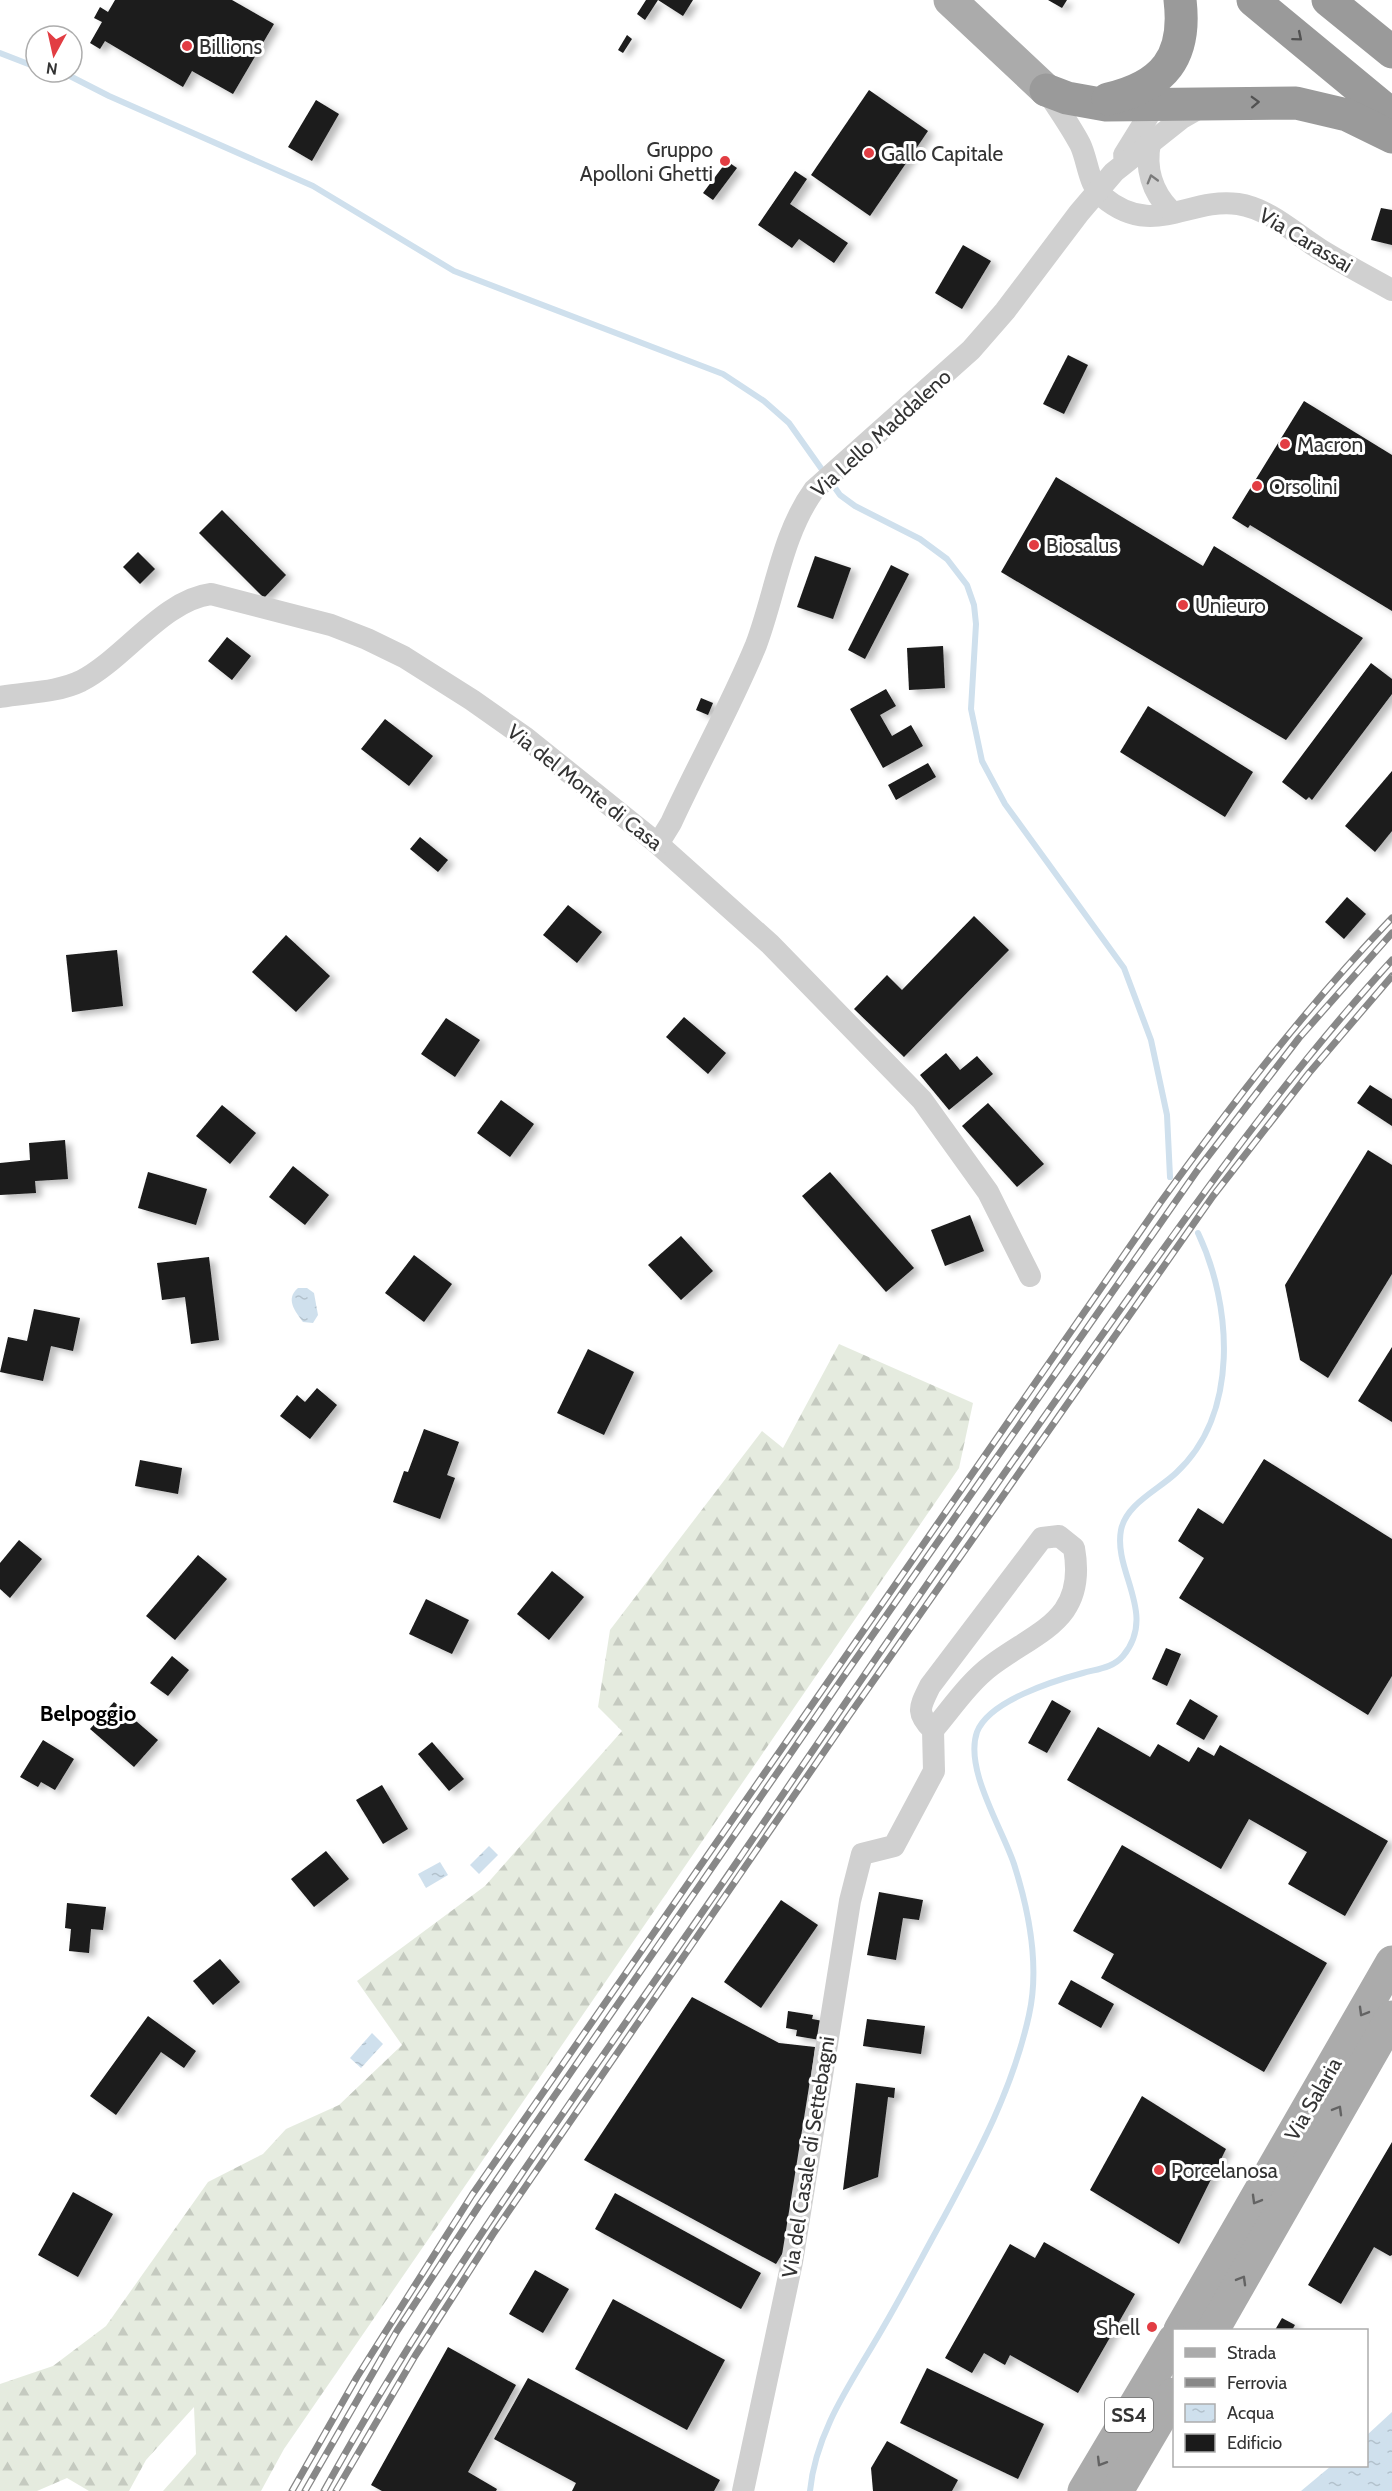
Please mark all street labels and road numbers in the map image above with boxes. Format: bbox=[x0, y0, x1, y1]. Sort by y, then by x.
street label: Via Carassai bbox=[1255, 202, 1357, 278]
street label: Via Lello Maddaleno bbox=[806, 364, 956, 502]
street label: Via del Monte di Casa bbox=[502, 719, 668, 855]
street label: Via del Casale di Settebagni bbox=[777, 2034, 839, 2280]
street label: Via Salaria bbox=[1279, 2053, 1347, 2145]
road number: SS4 bbox=[1105, 2398, 1153, 2432]

